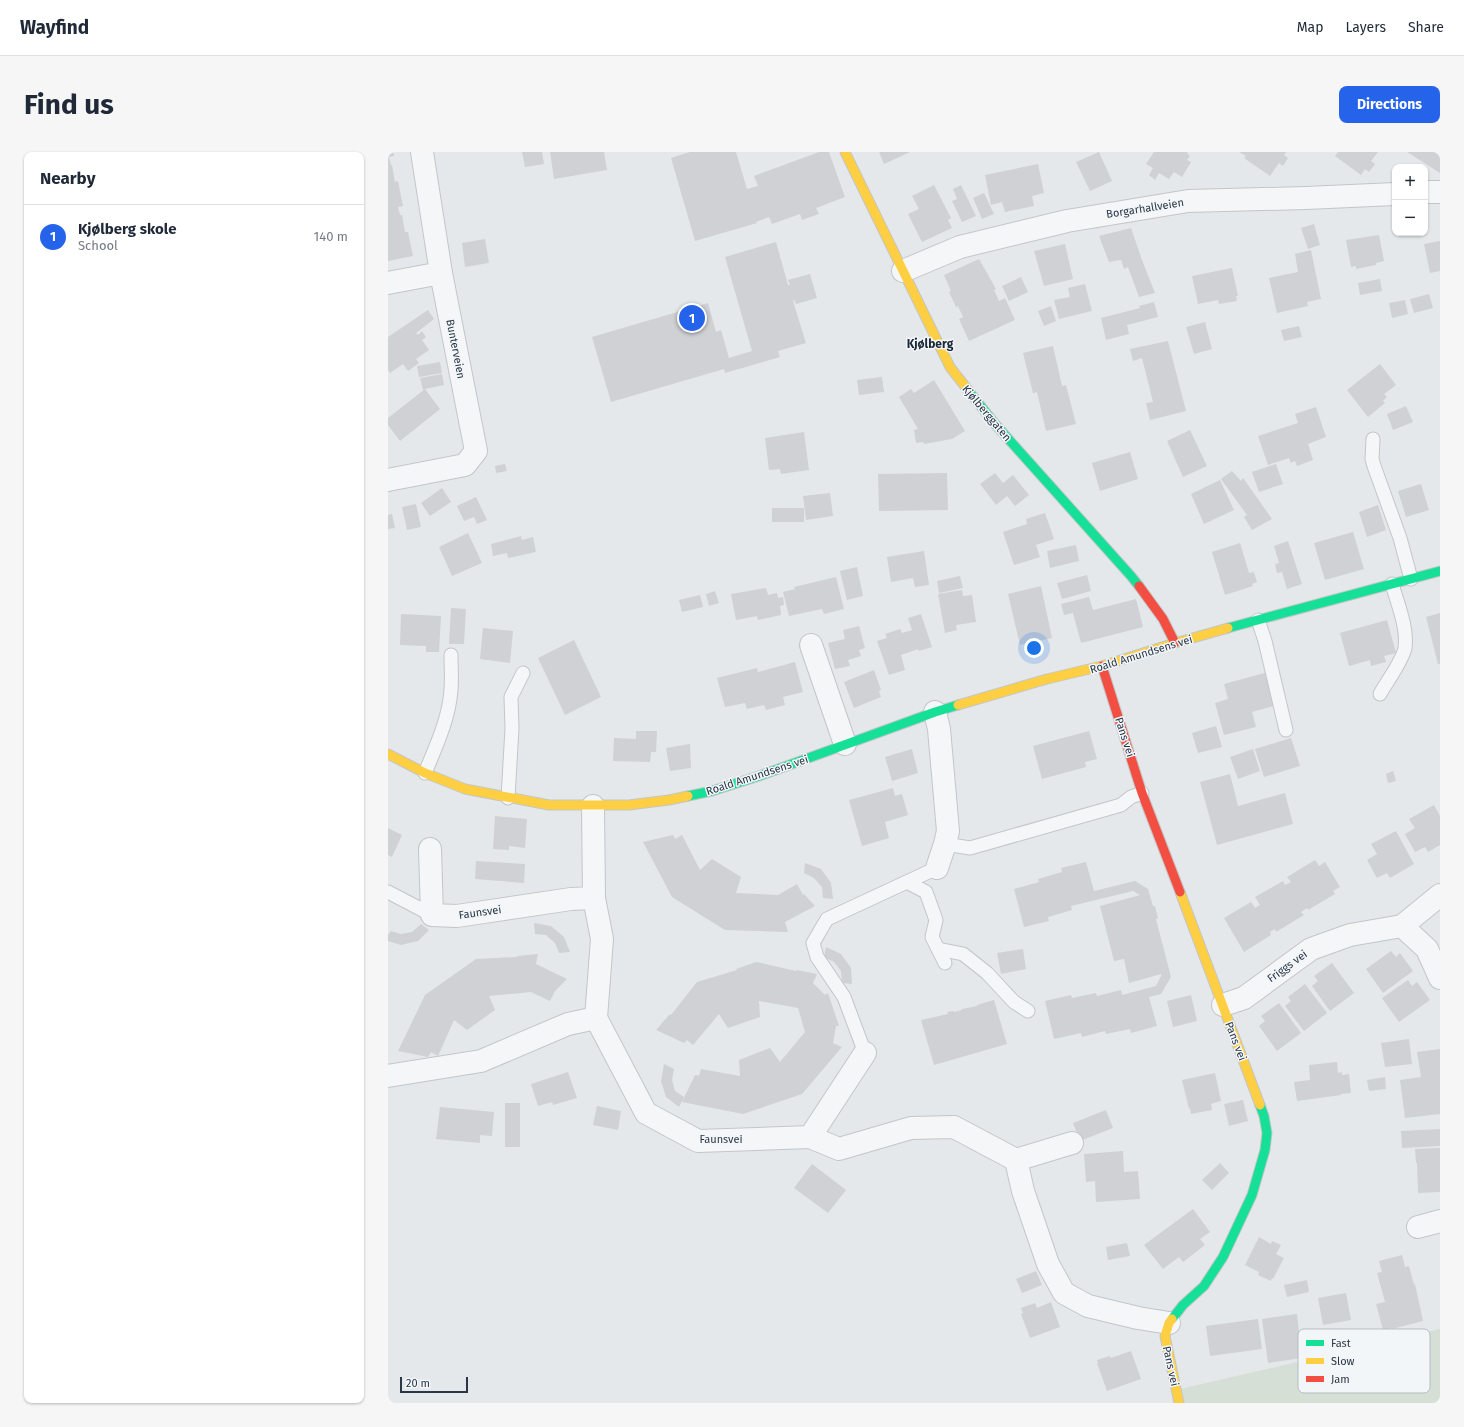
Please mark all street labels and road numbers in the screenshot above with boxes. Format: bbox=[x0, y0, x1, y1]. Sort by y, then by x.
street label: Borgarhallveien bbox=[1105, 196, 1185, 221]
street label: Bunterveien bbox=[443, 318, 468, 380]
street label: Kjølberggaten bbox=[959, 383, 1014, 444]
street label: Roald Amundsens vei bbox=[1088, 633, 1194, 676]
street label: Pans vei bbox=[1112, 716, 1137, 759]
street label: Roald Amundsens vei bbox=[704, 753, 810, 798]
street label: Faunsvei bbox=[458, 903, 502, 922]
street label: Friggs vei bbox=[1265, 948, 1310, 985]
street label: Pans vei bbox=[1222, 1020, 1249, 1063]
street label: Faunsvei bbox=[700, 1133, 743, 1146]
street label: Pans vei bbox=[1160, 1345, 1181, 1387]

